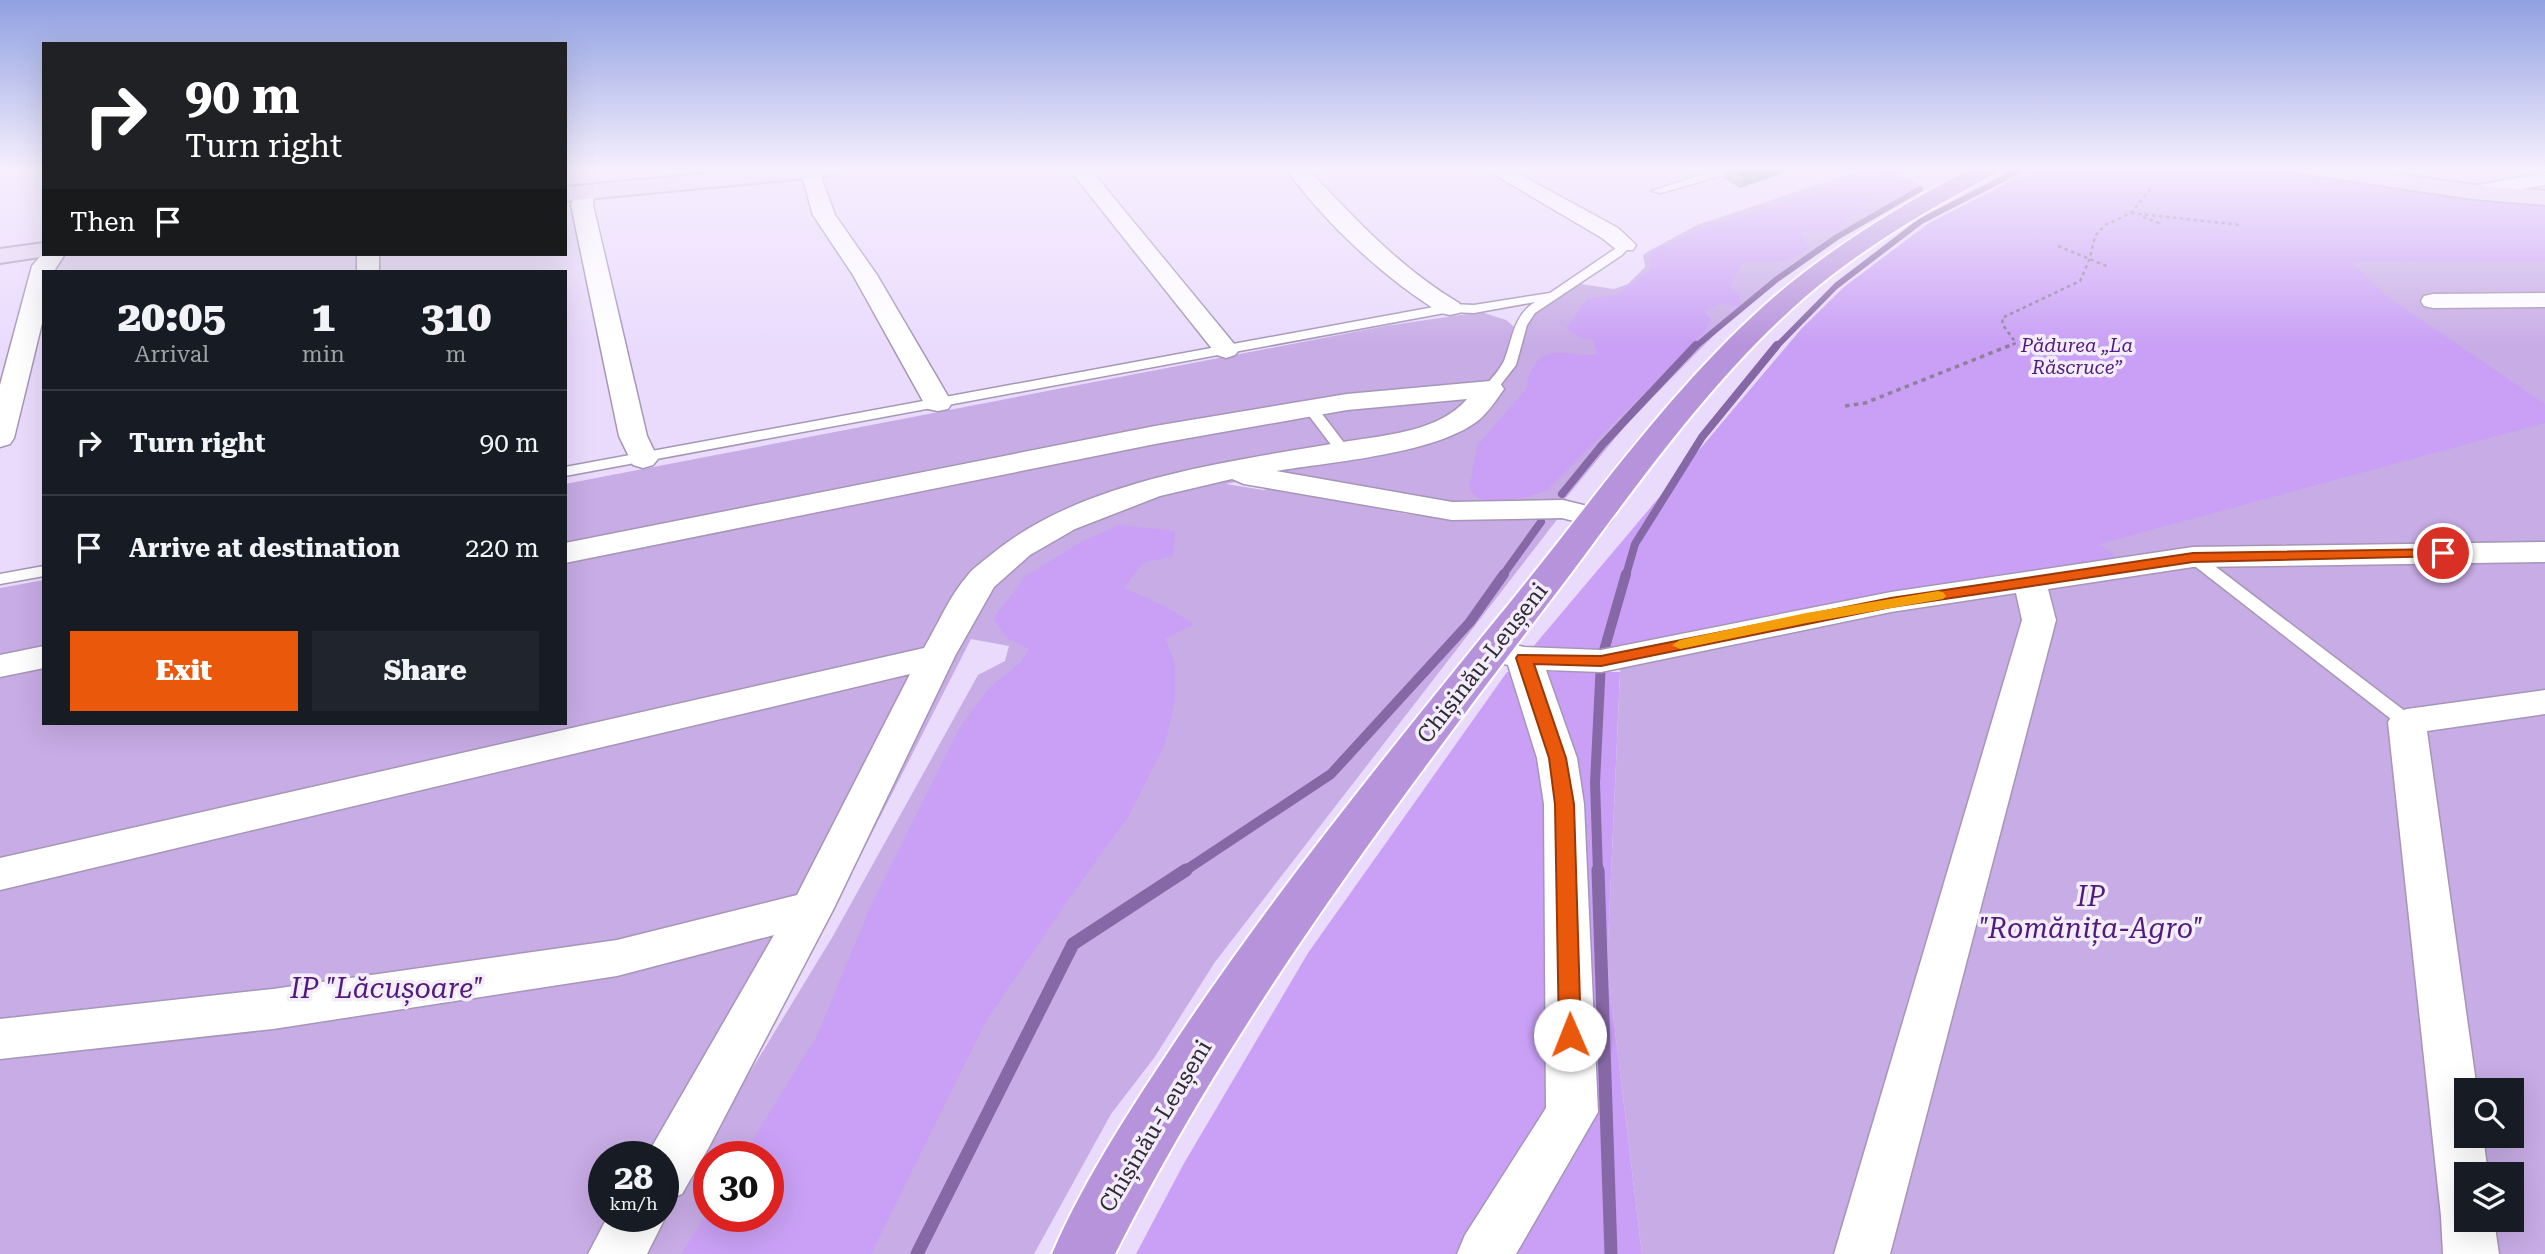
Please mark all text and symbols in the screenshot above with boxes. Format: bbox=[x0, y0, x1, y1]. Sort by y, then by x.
text: 90 m bbox=[185, 68, 300, 125]
icon: right bbox=[70, 70, 161, 161]
text: Turn right bbox=[185, 127, 342, 165]
icon: arrive bbox=[149, 203, 187, 241]
text: Then bbox=[70, 207, 135, 237]
text: 20:05 bbox=[118, 292, 226, 341]
text: 1 bbox=[311, 292, 335, 341]
text: 310 bbox=[421, 292, 491, 341]
park label: Pădurea „La Răscruce” bbox=[2020, 334, 2133, 379]
text: Arrival bbox=[134, 341, 209, 368]
text: min bbox=[302, 341, 345, 368]
text: m bbox=[445, 341, 466, 368]
icon: right bbox=[70, 424, 108, 462]
text: Turn right bbox=[129, 428, 265, 458]
text: 90 m bbox=[480, 428, 539, 458]
pin bbox=[2413, 523, 2473, 583]
icon: arrive bbox=[70, 529, 108, 567]
text: Arrive at destination bbox=[129, 533, 400, 563]
text: 220 m bbox=[465, 533, 539, 563]
icon: arrive bbox=[2424, 534, 2462, 572]
street label: Chișinău-Leușeni bbox=[1412, 578, 1554, 749]
button: Exit bbox=[70, 631, 298, 711]
button: Share bbox=[312, 631, 539, 711]
park label: IP "Romănița-Agro" bbox=[1979, 880, 2203, 947]
park label: IP "Lăcușoare" bbox=[289, 972, 484, 1007]
position arrow bbox=[1533, 998, 1607, 1072]
street label: Chișinău-Leușeni bbox=[1093, 1035, 1218, 1218]
map controls bbox=[2454, 1078, 2524, 1232]
button: search bbox=[2454, 1078, 2524, 1148]
speed limit sign: 30 bbox=[693, 1141, 784, 1232]
text: 28 bbox=[614, 1157, 653, 1198]
button: layers bbox=[2454, 1162, 2524, 1232]
text: km/h bbox=[609, 1193, 658, 1214]

